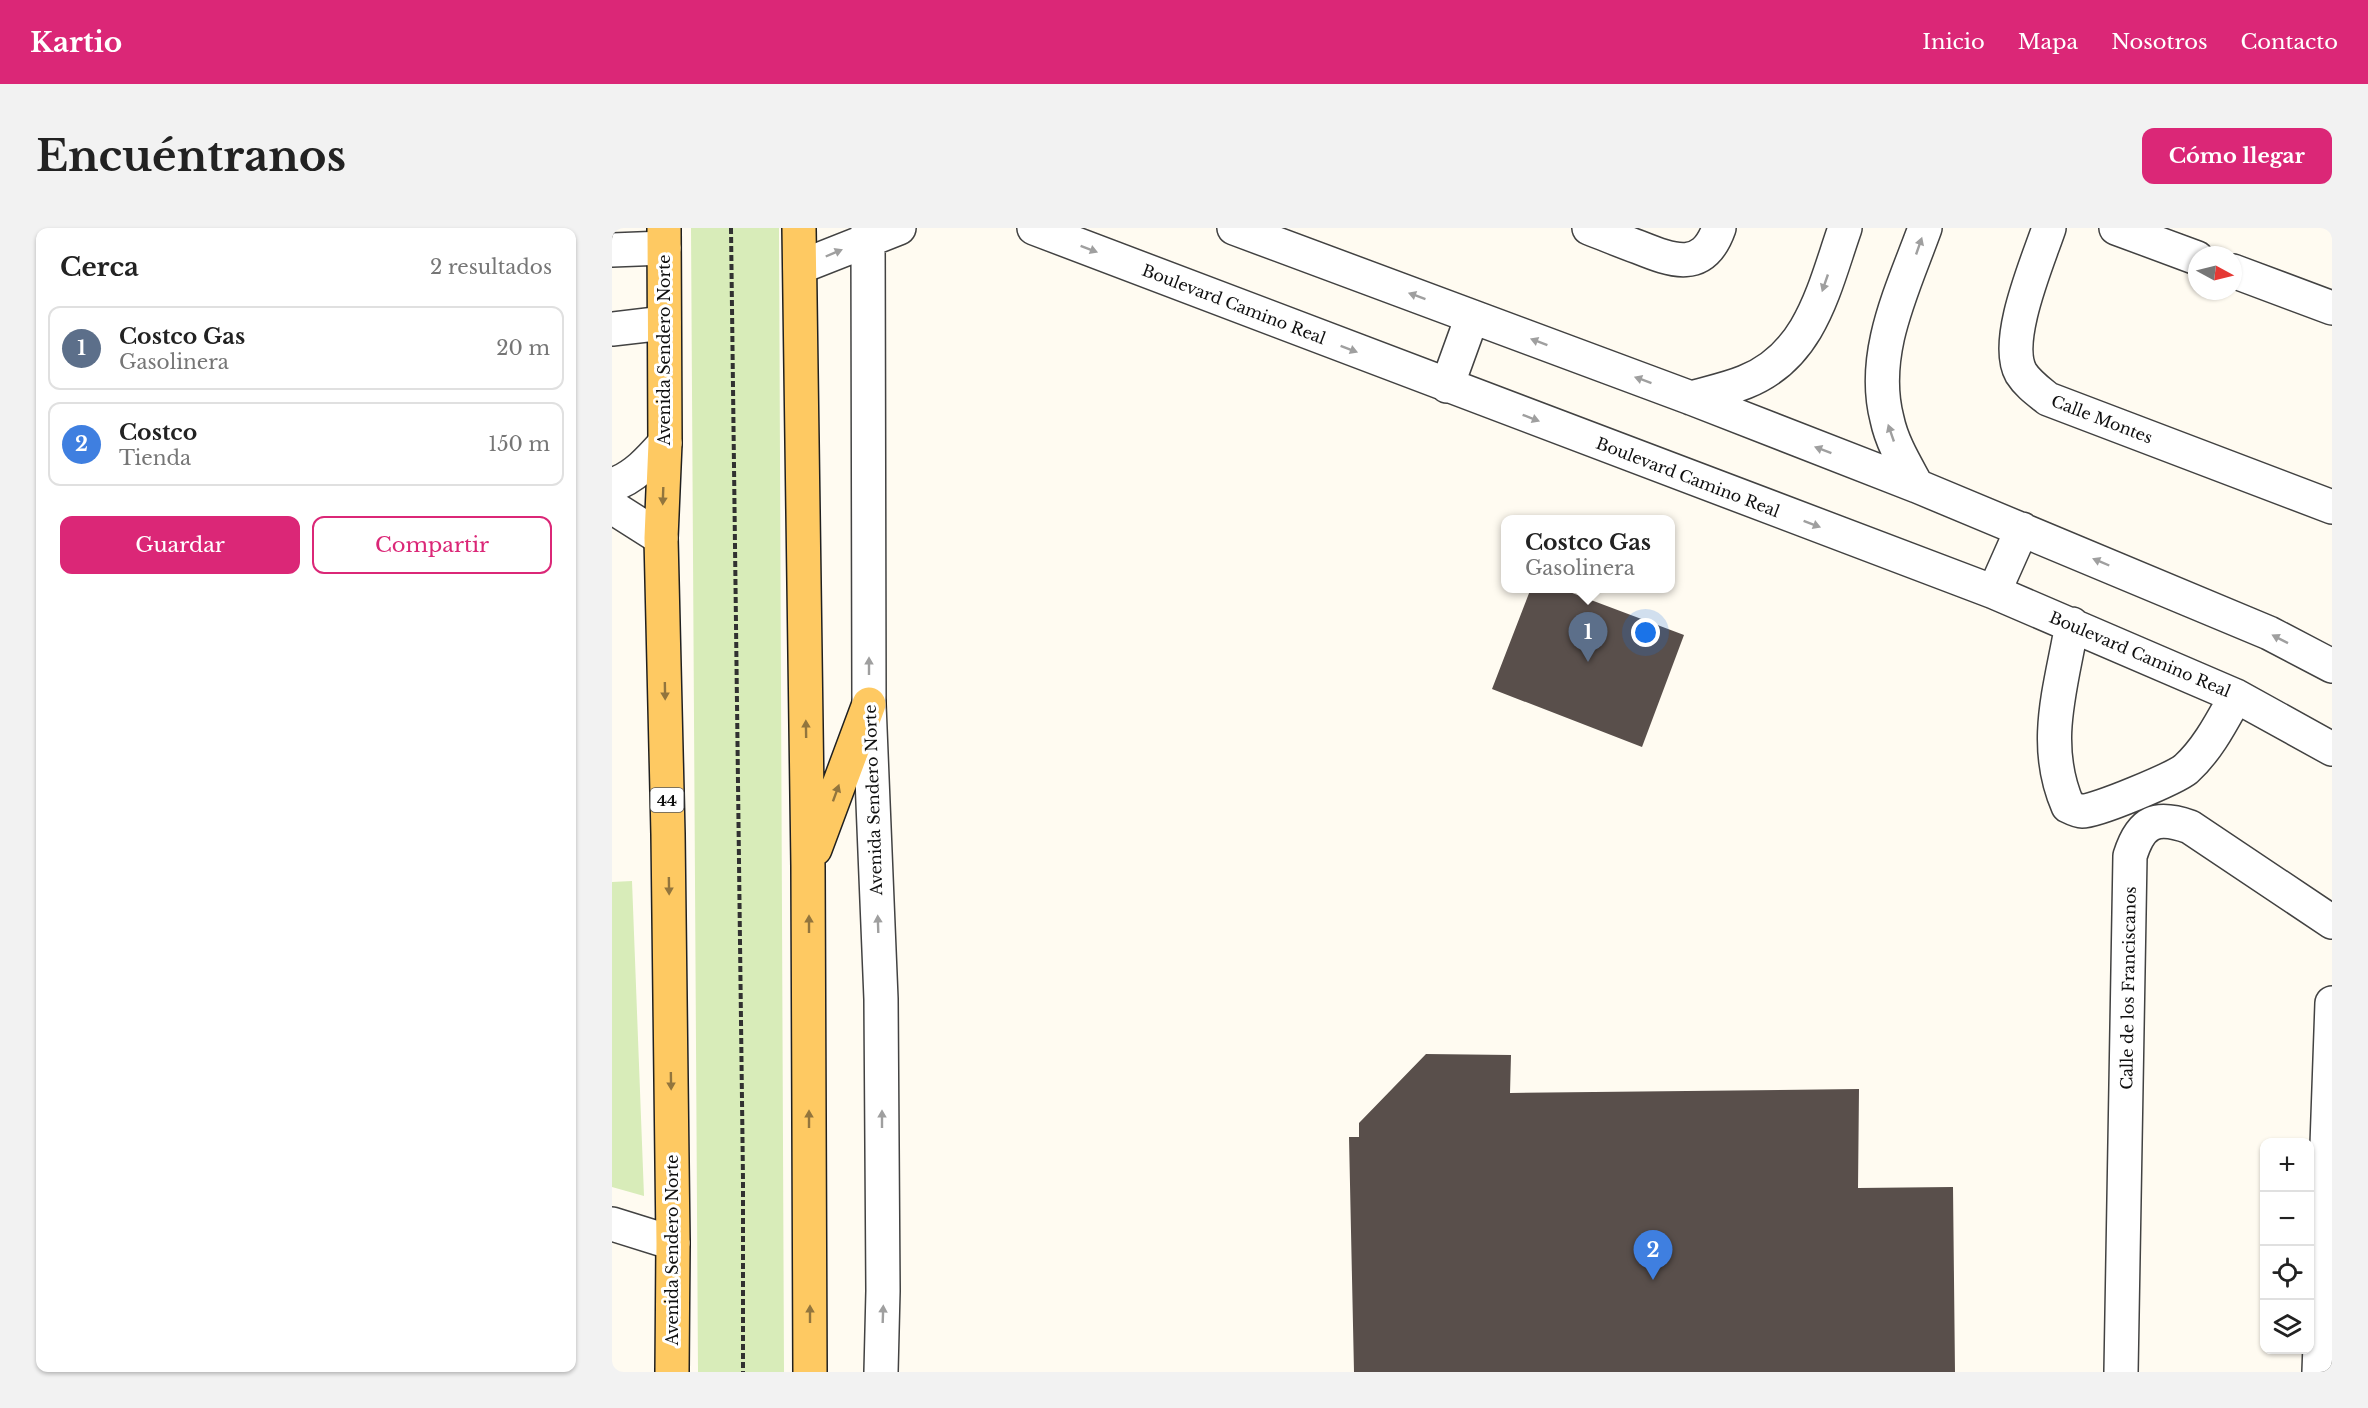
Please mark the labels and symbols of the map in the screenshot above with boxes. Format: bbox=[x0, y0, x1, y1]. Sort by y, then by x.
one-way arrow bbox=[1914, 236, 1924, 254]
one-way arrow bbox=[1080, 244, 1098, 254]
north arrow bbox=[2188, 246, 2242, 300]
one-way arrow bbox=[825, 248, 843, 258]
street label: Avenida Sendero Norte bbox=[654, 255, 674, 446]
street label: Boulevard Camino Real bbox=[1139, 260, 1329, 348]
one-way arrow bbox=[1820, 274, 1830, 292]
one-way arrow bbox=[1408, 291, 1426, 301]
one-way arrow bbox=[1530, 337, 1548, 346]
one-way arrow bbox=[1340, 344, 1358, 354]
one-way arrow bbox=[1633, 375, 1651, 385]
street label: Calle Montes bbox=[2049, 391, 2155, 447]
one-way arrow bbox=[1523, 413, 1541, 423]
one-way arrow bbox=[1886, 424, 1896, 442]
street label: Boulevard Camino Real bbox=[1593, 433, 1783, 521]
one-way arrow bbox=[1814, 445, 1832, 454]
one-way arrow bbox=[658, 487, 668, 506]
one-way arrow bbox=[1803, 519, 1821, 529]
one-way arrow bbox=[2092, 557, 2110, 566]
street label: Boulevard Camino Real bbox=[2046, 607, 2234, 701]
pin: 1 bbox=[1568, 612, 1608, 662]
your location bbox=[1631, 618, 1660, 647]
one-way arrow bbox=[2271, 634, 2288, 644]
one-way arrow bbox=[864, 656, 874, 675]
one-way arrow bbox=[660, 682, 670, 701]
street label: Avenida Sendero Norte bbox=[860, 704, 886, 897]
one-way arrow bbox=[802, 719, 811, 738]
one-way arrow bbox=[832, 784, 841, 802]
road number: 44 bbox=[650, 788, 684, 812]
one-way arrow bbox=[664, 877, 674, 896]
street label: Calle de los Franciscanos bbox=[2116, 886, 2140, 1090]
one-way arrow bbox=[804, 914, 814, 933]
one-way arrow bbox=[873, 914, 883, 933]
one-way arrow bbox=[666, 1072, 676, 1091]
one-way arrow bbox=[804, 1109, 814, 1128]
one-way arrow bbox=[877, 1109, 887, 1128]
street label: Avenida Sendero Norte bbox=[662, 1155, 682, 1346]
pin: 2 bbox=[1634, 1230, 1672, 1280]
one-way arrow bbox=[805, 1304, 815, 1323]
one-way arrow bbox=[878, 1304, 887, 1323]

